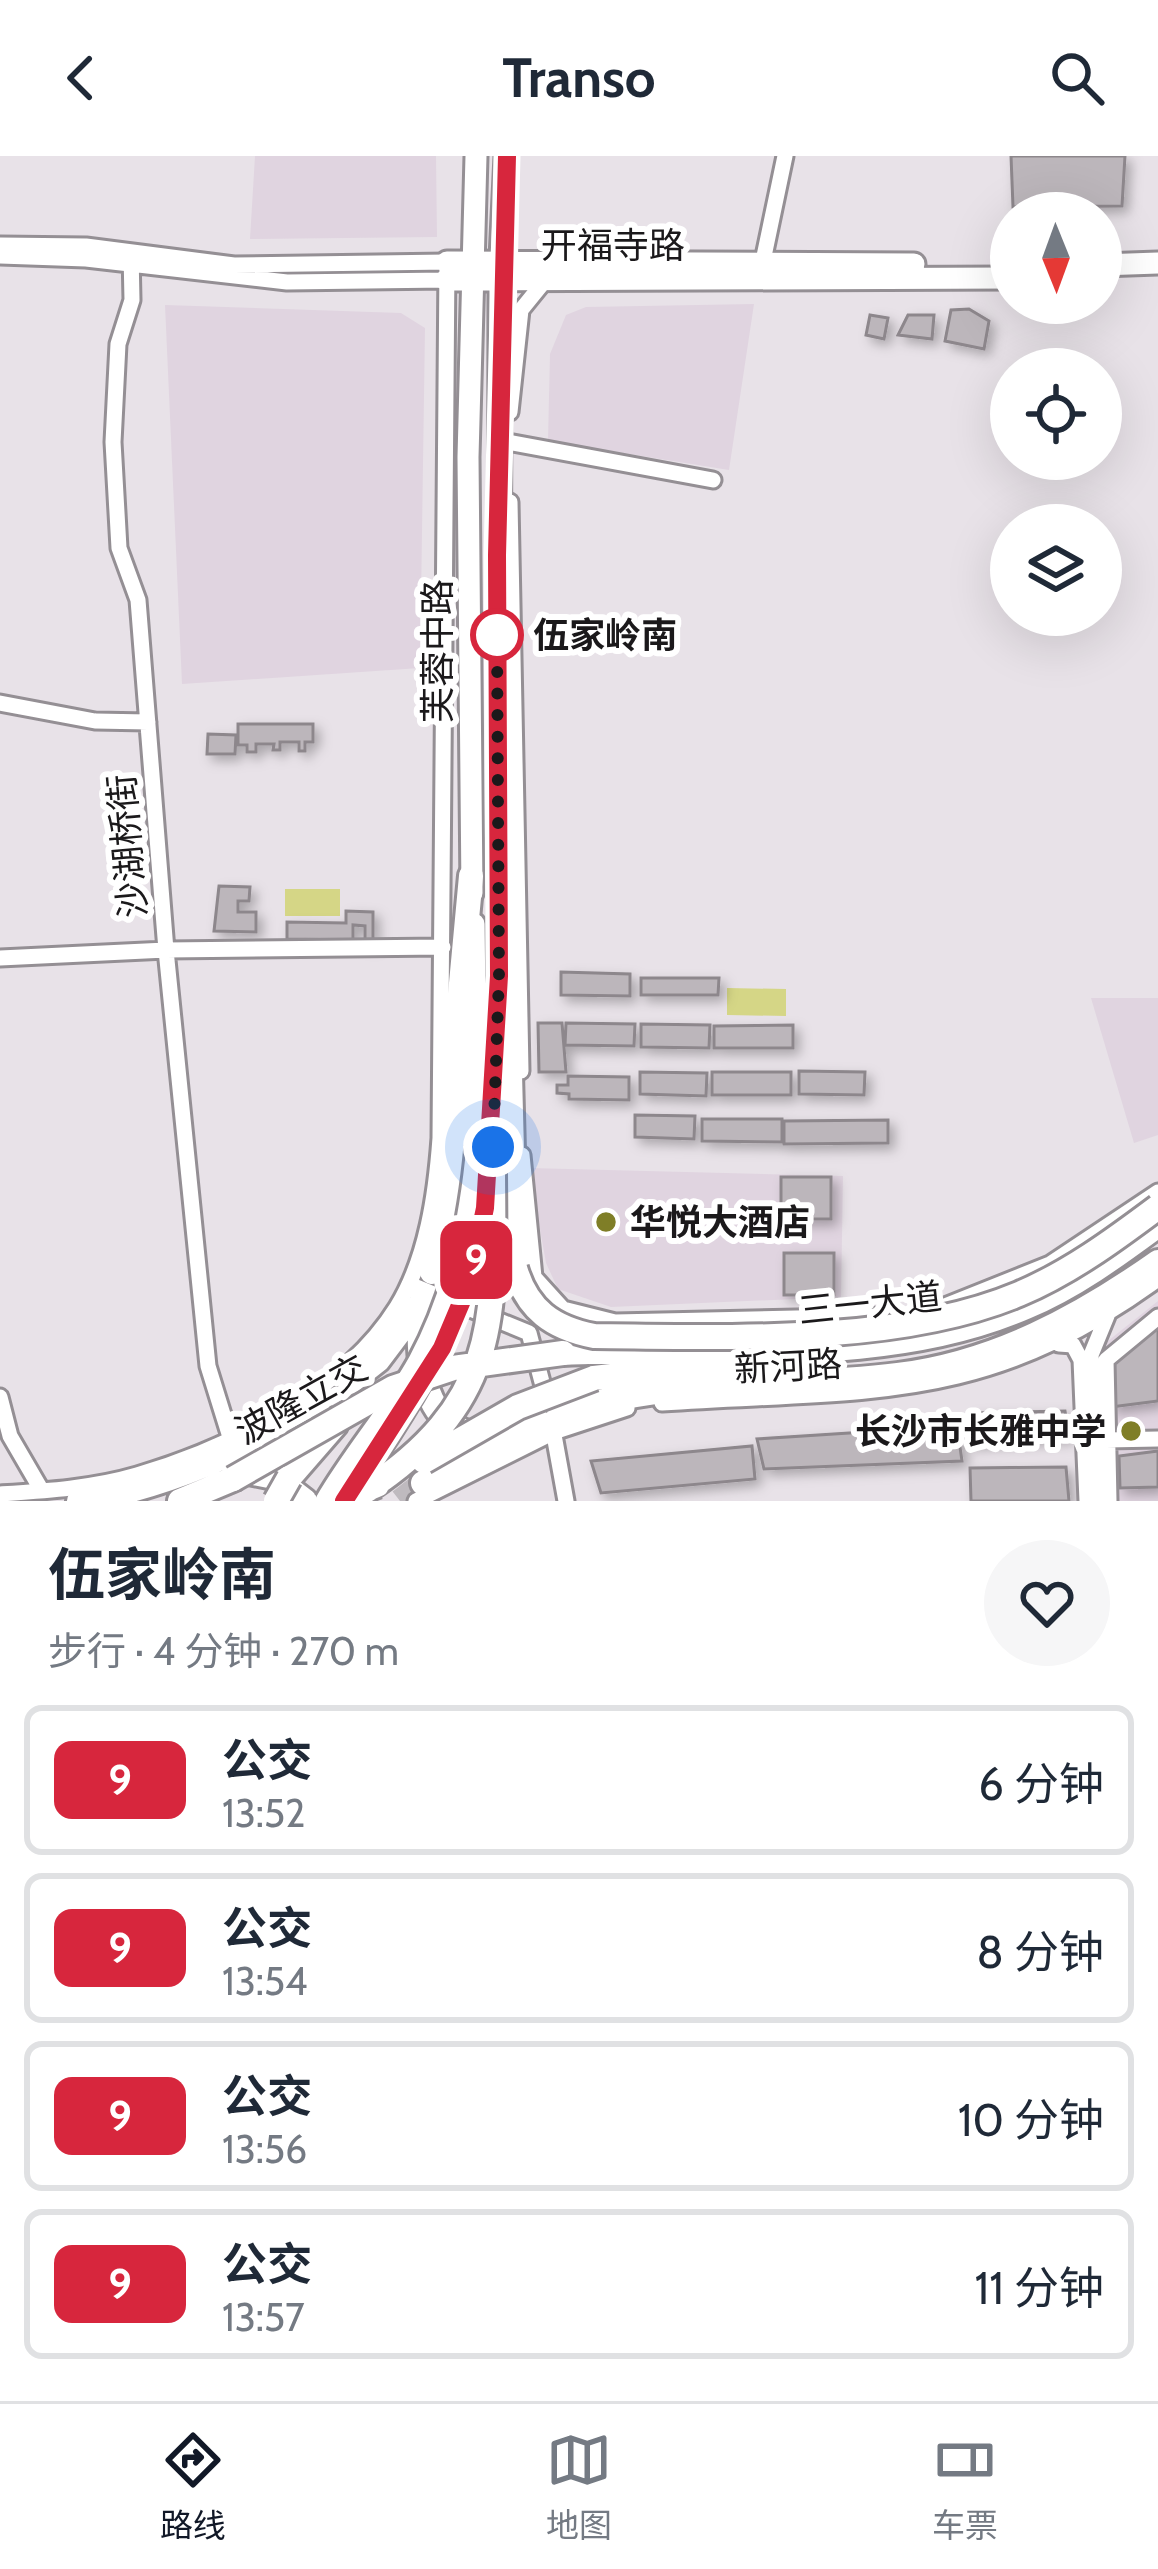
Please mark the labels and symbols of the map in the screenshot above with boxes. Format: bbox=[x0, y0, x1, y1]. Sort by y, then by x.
north arrow bbox=[990, 192, 1122, 324]
street label: 开福寺路 bbox=[541, 223, 685, 267]
street label: 芙蓉中路 bbox=[415, 579, 459, 723]
marker: 伍家岭南 bbox=[472, 610, 522, 660]
place label: 伍家岭南 bbox=[533, 613, 677, 657]
street label: 沙湖桥街 bbox=[99, 772, 155, 920]
your location bbox=[463, 1117, 523, 1177]
place label: 华悦大酒店 bbox=[630, 1200, 810, 1244]
marker: 华悦大酒店 bbox=[593, 1209, 619, 1235]
line badge: 9 bbox=[437, 1221, 515, 1299]
street label: 三一大道 bbox=[796, 1274, 944, 1332]
street label: 新河路 bbox=[733, 1341, 843, 1391]
street label: 波隆立交 bbox=[227, 1345, 375, 1453]
place label: 长沙市长雅中学 bbox=[855, 1409, 1107, 1453]
marker: 长沙市长雅中学 bbox=[1118, 1418, 1144, 1444]

